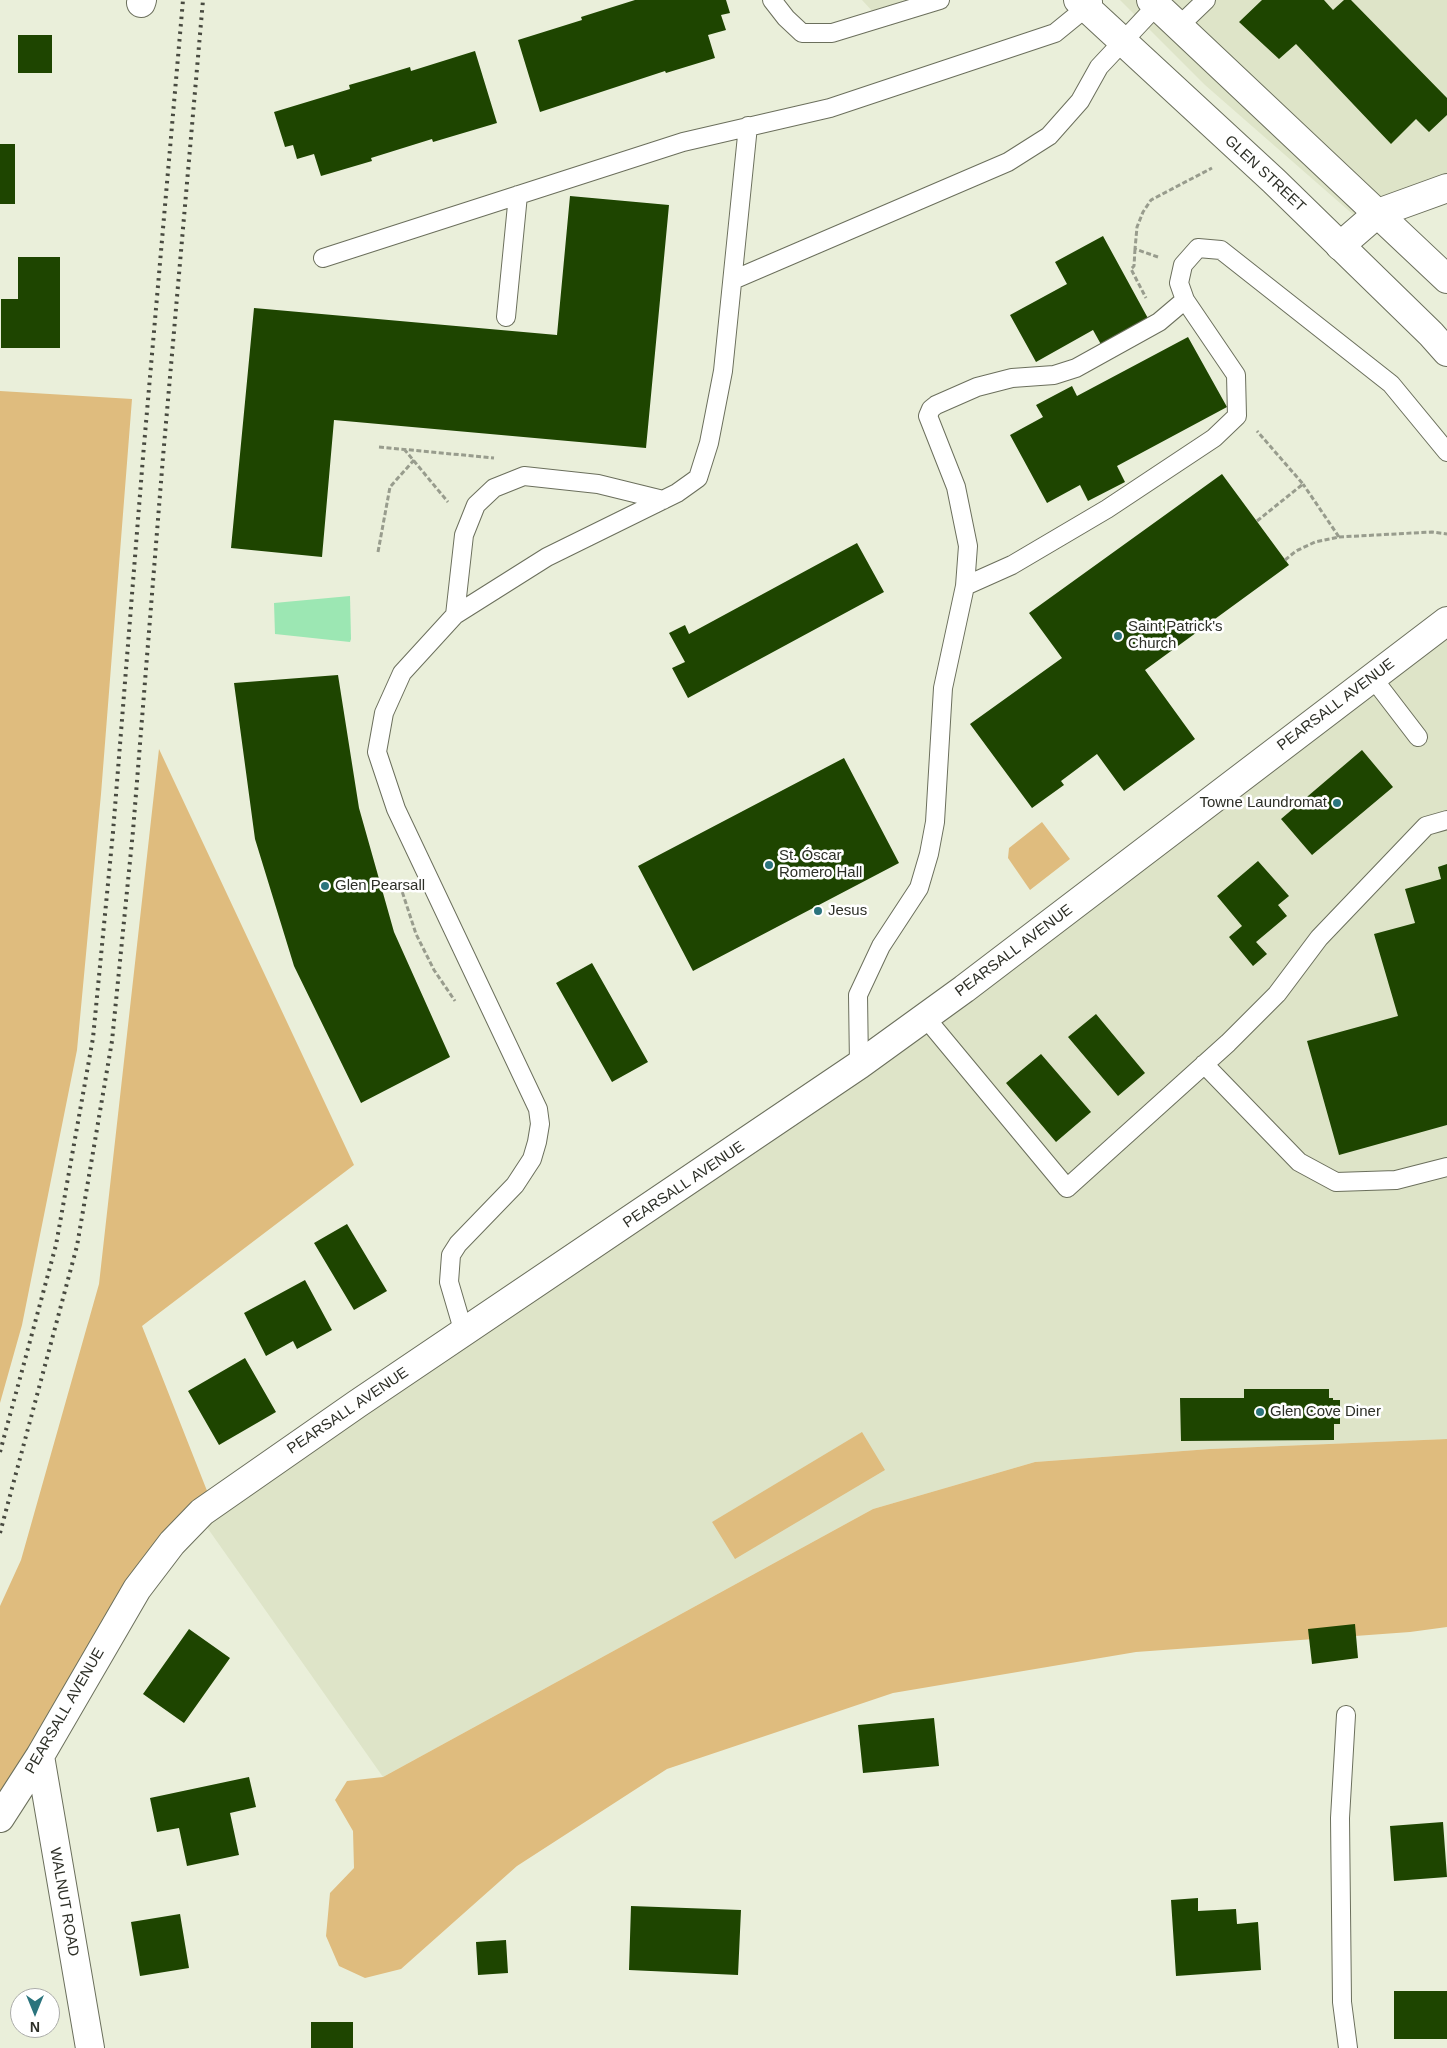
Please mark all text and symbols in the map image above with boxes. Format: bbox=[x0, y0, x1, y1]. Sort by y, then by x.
street label: GLEN STREET bbox=[1221, 132, 1309, 216]
place label: Saint Patrick's Church bbox=[1128, 618, 1223, 653]
marker: Saint Patrick's Church bbox=[1112, 630, 1124, 642]
street label: PEARSALL AVENUE bbox=[1274, 655, 1398, 755]
place label: Towne Laundromat bbox=[1199, 794, 1327, 812]
marker: Towne Laundromat bbox=[1331, 797, 1343, 809]
place label: St. Óscar Romero Hall bbox=[779, 847, 862, 882]
marker: St. Óscar Romero Hall bbox=[763, 859, 775, 871]
place label: Glen Pearsall bbox=[335, 877, 425, 895]
marker: Glen Pearsall bbox=[319, 880, 331, 892]
street label: PEARSALL AVENUE bbox=[952, 901, 1076, 1001]
place label: Jesus bbox=[828, 902, 867, 920]
marker: Jesus bbox=[812, 905, 824, 917]
street label: PEARSALL AVENUE bbox=[620, 1138, 748, 1232]
street label: PEARSALL AVENUE bbox=[284, 1364, 412, 1458]
place label: Glen Cove Diner bbox=[1270, 1403, 1381, 1421]
marker: Glen Cove Diner bbox=[1254, 1406, 1266, 1418]
street label: PEARSALL AVENUE bbox=[22, 1645, 108, 1777]
street label: WALNUT ROAD bbox=[46, 1846, 82, 1958]
north arrow bbox=[10, 1988, 60, 2038]
text: N bbox=[30, 2019, 40, 2035]

